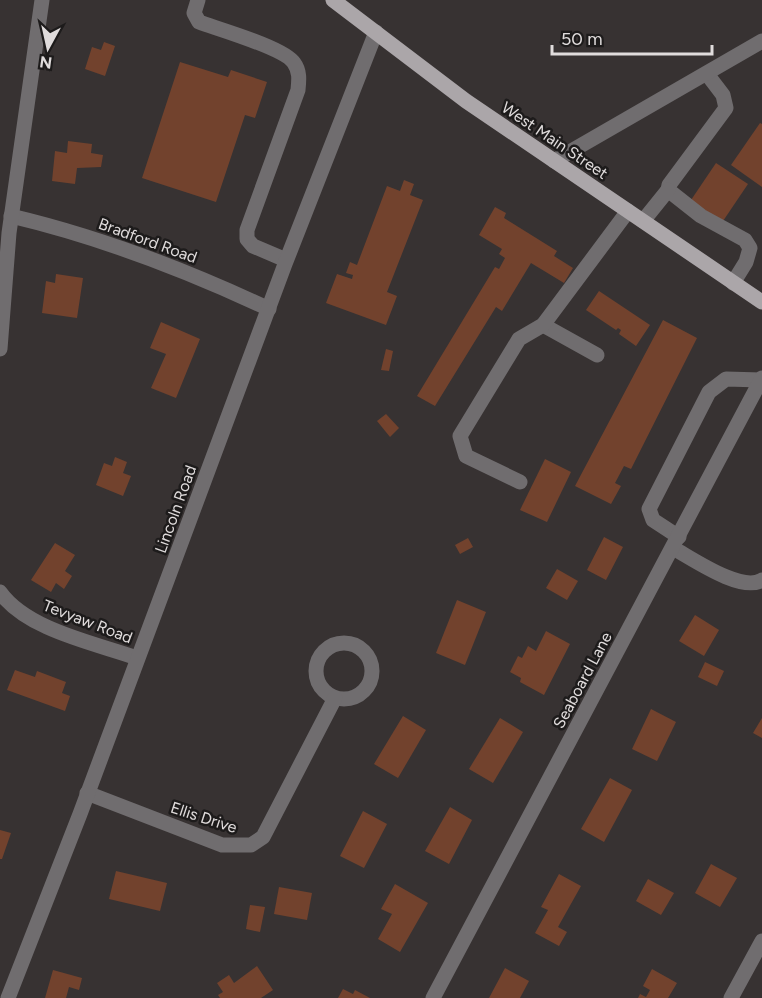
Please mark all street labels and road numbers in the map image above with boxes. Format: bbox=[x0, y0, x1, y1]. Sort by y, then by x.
street label: West Main Street bbox=[498, 98, 611, 183]
street label: Bradford Road bbox=[96, 214, 200, 267]
street label: Lincoln Road bbox=[151, 463, 200, 556]
street label: Tevyaw Road bbox=[40, 596, 135, 647]
street label: Seaboard Lane bbox=[549, 629, 616, 732]
street label: Ellis Drive bbox=[168, 798, 240, 837]

